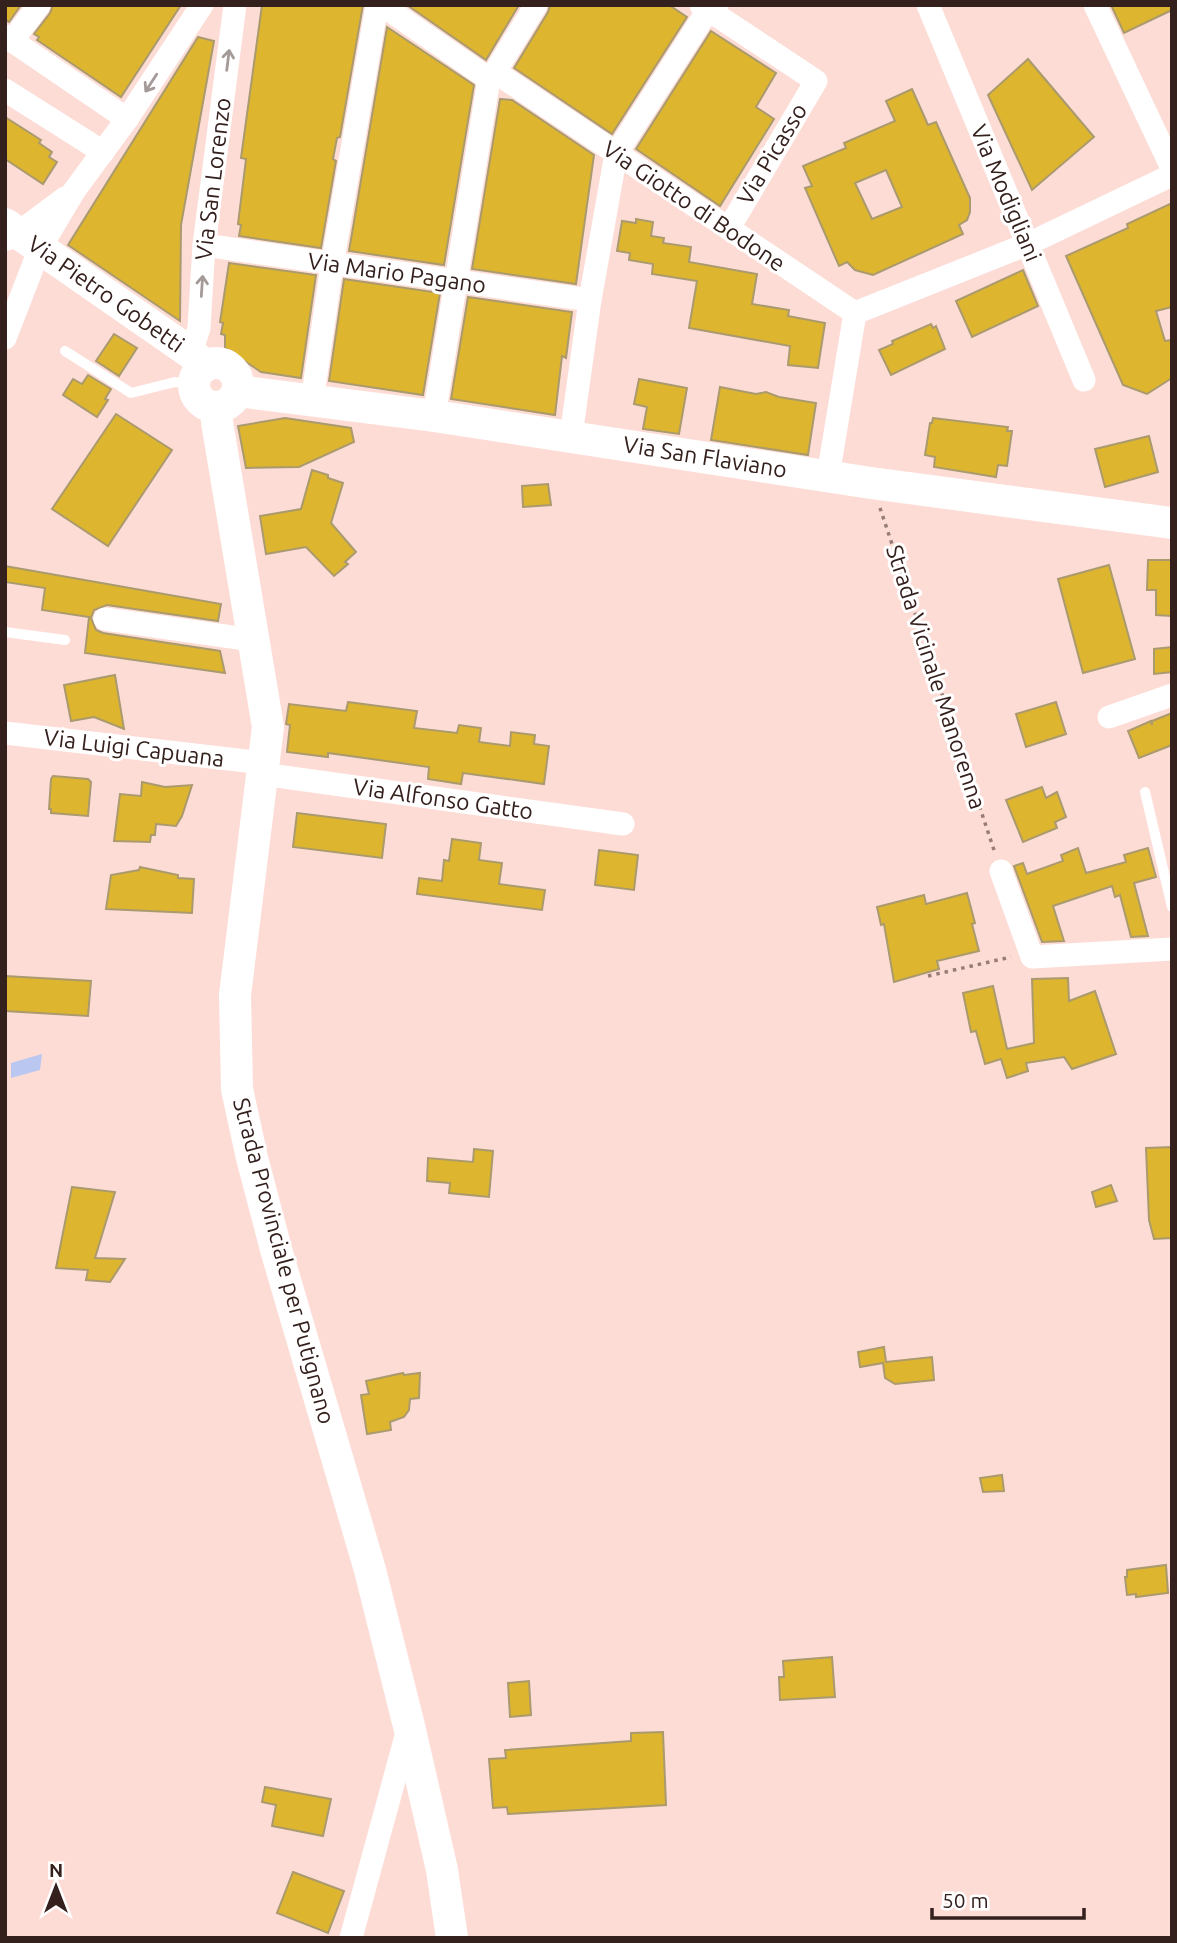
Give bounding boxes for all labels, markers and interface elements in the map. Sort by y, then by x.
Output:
one-way arrow [221,49,234,72]
one-way arrow [144,73,158,92]
street label: Via San Lorenzo [190,96,235,262]
street label: Via Picasso [732,99,811,209]
street label: Via Modigliani [966,121,1046,265]
street label: Via Giotto di Bodone [599,135,790,276]
street label: Via Pietro Gobetti [23,230,189,357]
street label: Via Mario Pagano [306,248,488,297]
one-way arrow [195,274,208,297]
street label: Via San Flaviano [621,431,789,482]
street label: Strada Vicinale Manorenna [882,542,991,812]
street label: Via Luigi Capuana [42,724,226,771]
street label: Via Alfonso Gatto [351,773,535,824]
street label: Strada Provinciale per Putignano [229,1095,340,1427]
north arrow [21,1852,91,1922]
text: N [49,1859,63,1881]
scale bar [932,1876,1084,1920]
text: 50 m [942,1888,989,1912]

